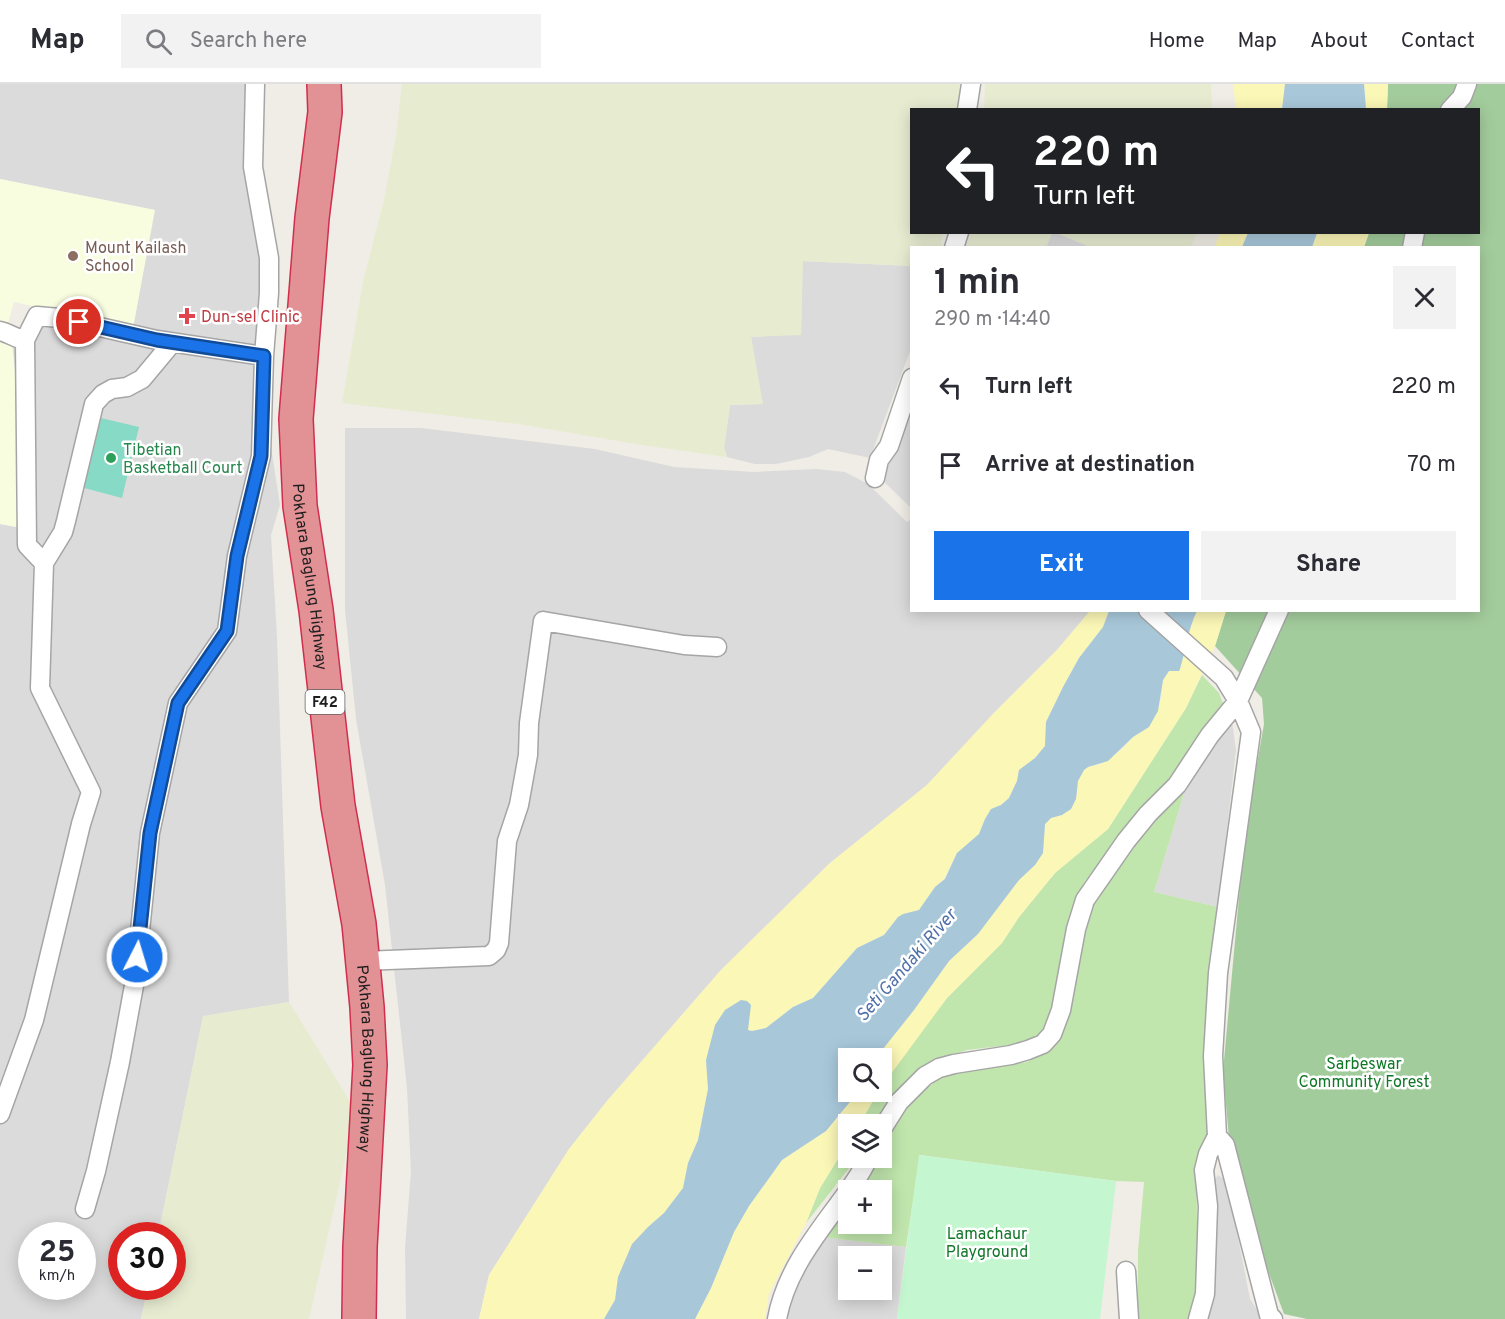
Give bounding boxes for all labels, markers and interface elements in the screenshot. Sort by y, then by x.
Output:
search box [121,14,541,68]
text: Map [30,23,85,59]
icon: search [142,25,175,58]
text: Search here [190,28,307,55]
text: Home [1149,28,1205,55]
text: Map [1238,28,1277,55]
text: About [1310,28,1368,55]
text: Contact [1401,28,1475,55]
text: 220 m [1033,128,1159,181]
icon: left [934,132,1012,210]
text: Turn left [1033,180,1135,214]
place label: Mount Kailash School [85,239,186,277]
marker: Mount Kailash School [66,249,80,263]
text: 1 min [934,261,1020,307]
button: close [1393,266,1456,329]
pin [53,296,104,347]
icon: arrive [62,305,95,338]
marker: Dun-sel Clinic [178,307,196,325]
text: 290 m · 14:40 [934,307,1051,333]
place label: Dun-sel Clinic [201,308,300,328]
icon: left [934,371,967,404]
text: Turn left [985,374,1073,401]
text: 220 m [1391,374,1456,401]
place label: Tibetian Basketball Court [123,441,243,479]
icon: arrive [934,449,967,482]
marker: Tibetian Basketball Court [104,451,118,465]
text: Arrive at destination [985,452,1195,479]
text: 70 m [1407,452,1456,479]
street label: Pokhara Baglung Highway [287,483,331,671]
button: Exit [934,531,1189,600]
button: Share [1201,531,1456,600]
road number: F42 [306,690,344,714]
water label: Seti Gandaki River [852,903,964,1027]
position arrow [105,925,169,989]
street label: Pokhara Baglung Highway [351,964,378,1153]
map controls [838,1048,892,1300]
button: search [838,1048,892,1102]
park label: Sarbeswar Community Forest [1299,1055,1430,1093]
button: layers [838,1114,892,1168]
button: + [838,1180,892,1234]
speed limit sign: 30 [108,1222,186,1300]
park label: Lamachaur Playground [946,1225,1028,1263]
text: 25 [39,1235,75,1272]
button: − [838,1246,892,1300]
text: km/h [39,1267,75,1286]

